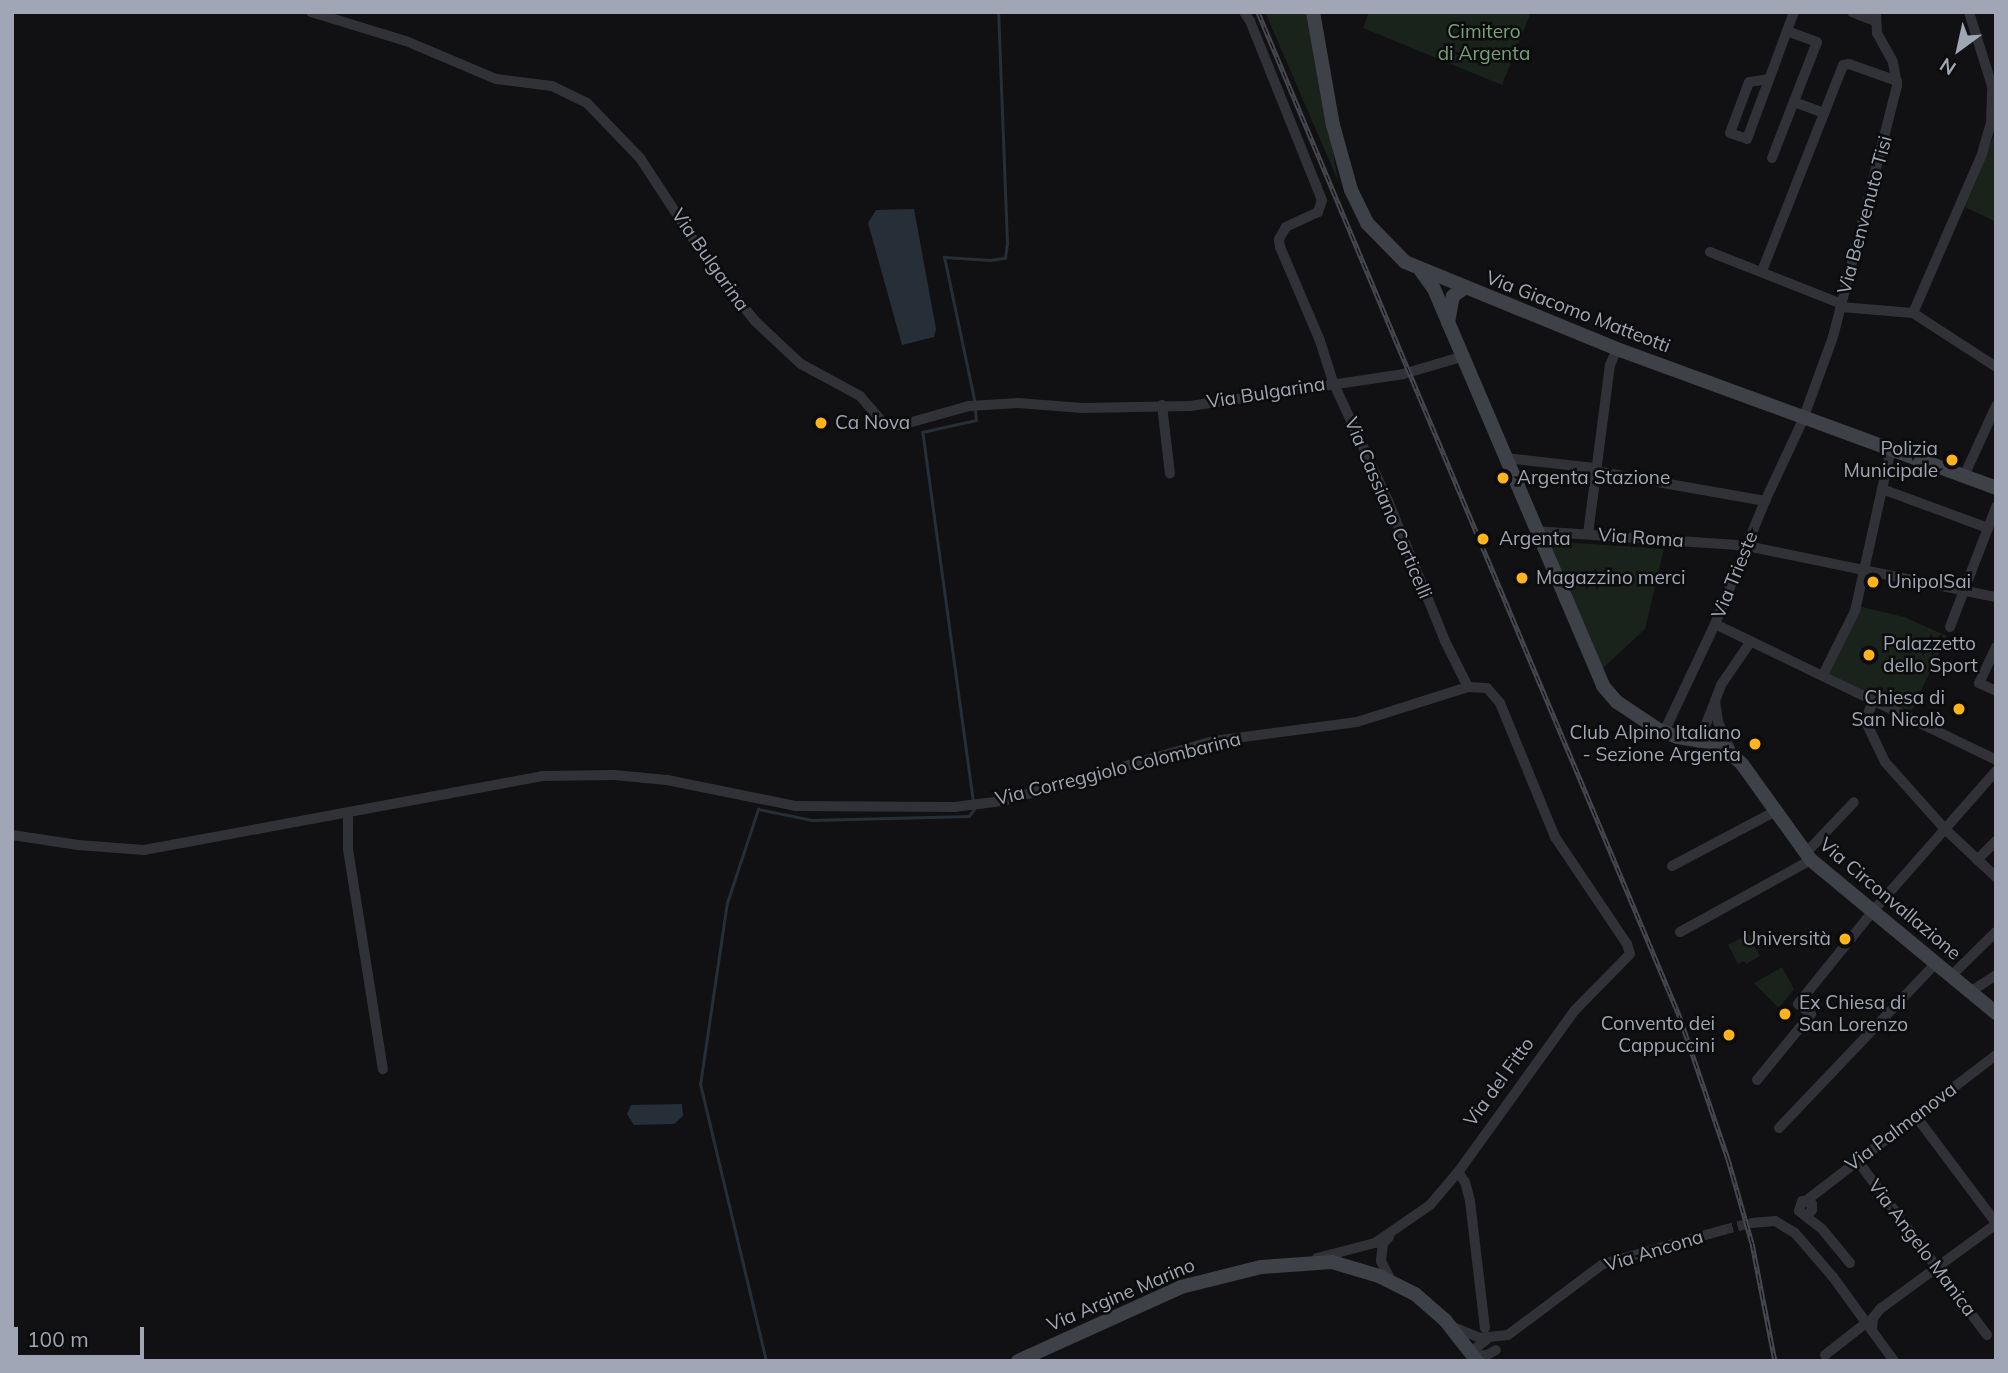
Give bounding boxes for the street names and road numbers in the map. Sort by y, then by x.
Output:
street label: Via Benvenuto Tisi [1833,133,1897,297]
street label: Via Bulgarina [666,205,754,315]
street label: Via Giacomo Matteotti [1483,266,1673,358]
street label: Via Bulgarina [1205,372,1327,414]
street label: Via Cassiano Corticelli [1339,414,1437,602]
street label: Via Roma [1597,524,1685,552]
street label: Via Trieste [1707,528,1763,622]
street label: Via Correggiolo Colombarina [993,727,1243,811]
street label: Via Circonvallazione [1815,833,1965,965]
street label: Via del Fitto [1459,1033,1539,1131]
street label: Via Palmanova [1841,1078,1961,1176]
street label: Via Angelo Manica [1863,1175,1981,1321]
street label: Via Ancona [1602,1225,1706,1277]
street label: Via Argine Marino [1044,1254,1198,1336]

